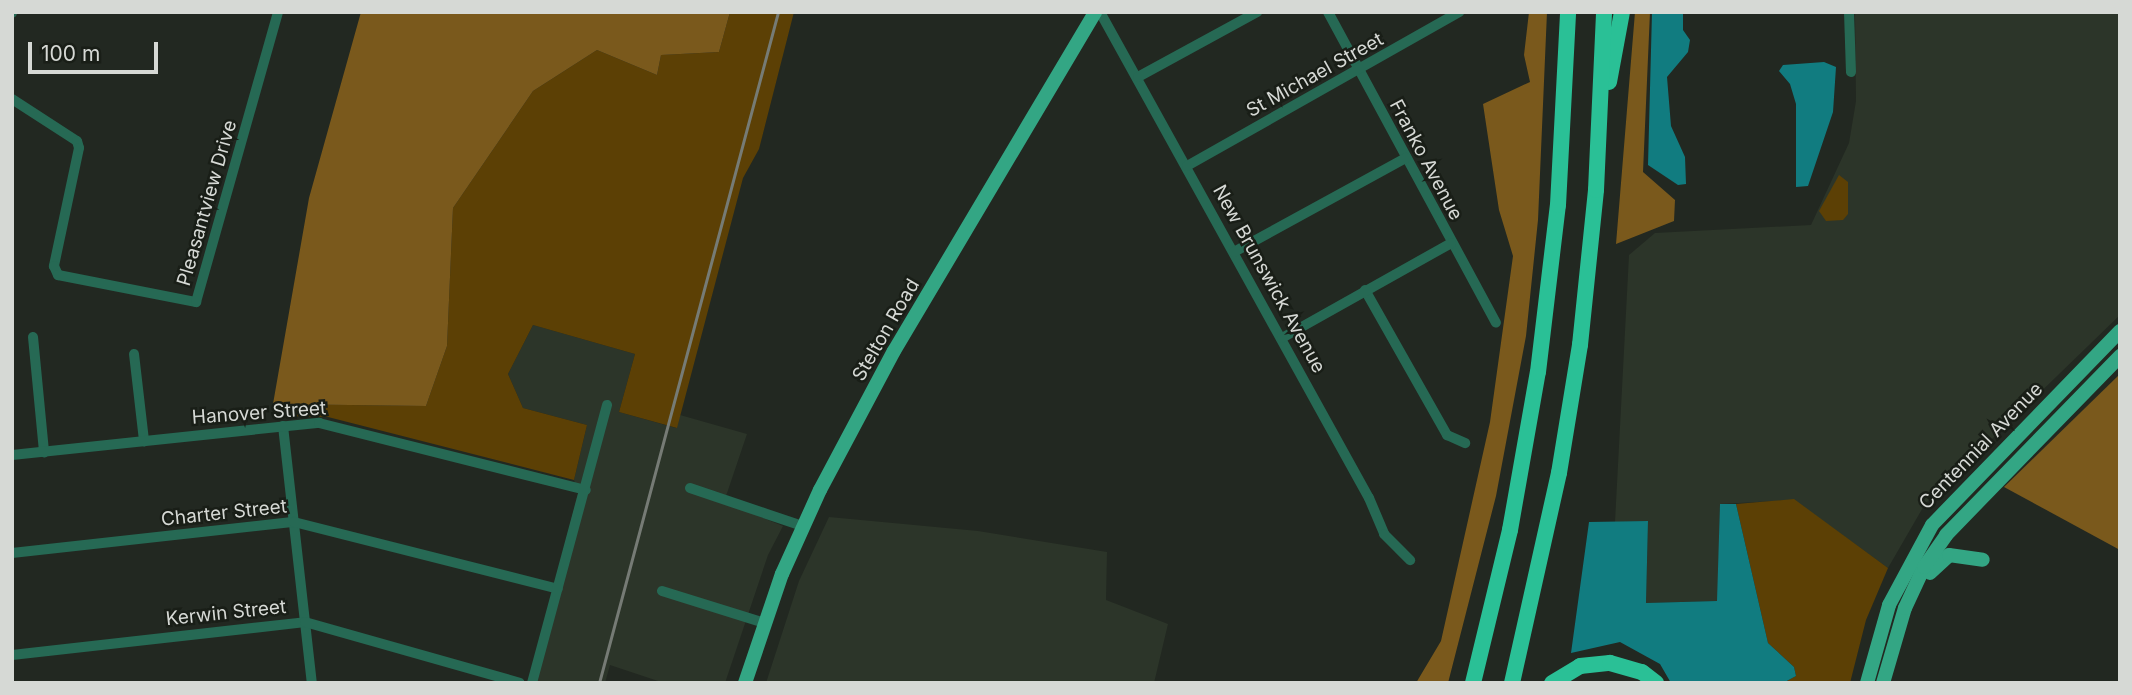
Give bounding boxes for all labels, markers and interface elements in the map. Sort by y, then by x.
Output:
scale bar [32,28,161,72]
street label: St Michael Street [1243,28,1387,122]
text: 100 m [41,41,100,66]
street label: Franko Avenue [1385,96,1467,224]
street label: Pleasantview Drive [172,118,242,288]
street label: New Brunswick Avenue [1208,181,1330,377]
street label: Stelton Road [848,275,924,385]
street label: Centennial Avenue [1915,378,2047,514]
street label: Hanover Street [191,397,327,429]
street label: Charter Street [160,495,288,531]
street label: Kerwin Street [165,595,287,631]

